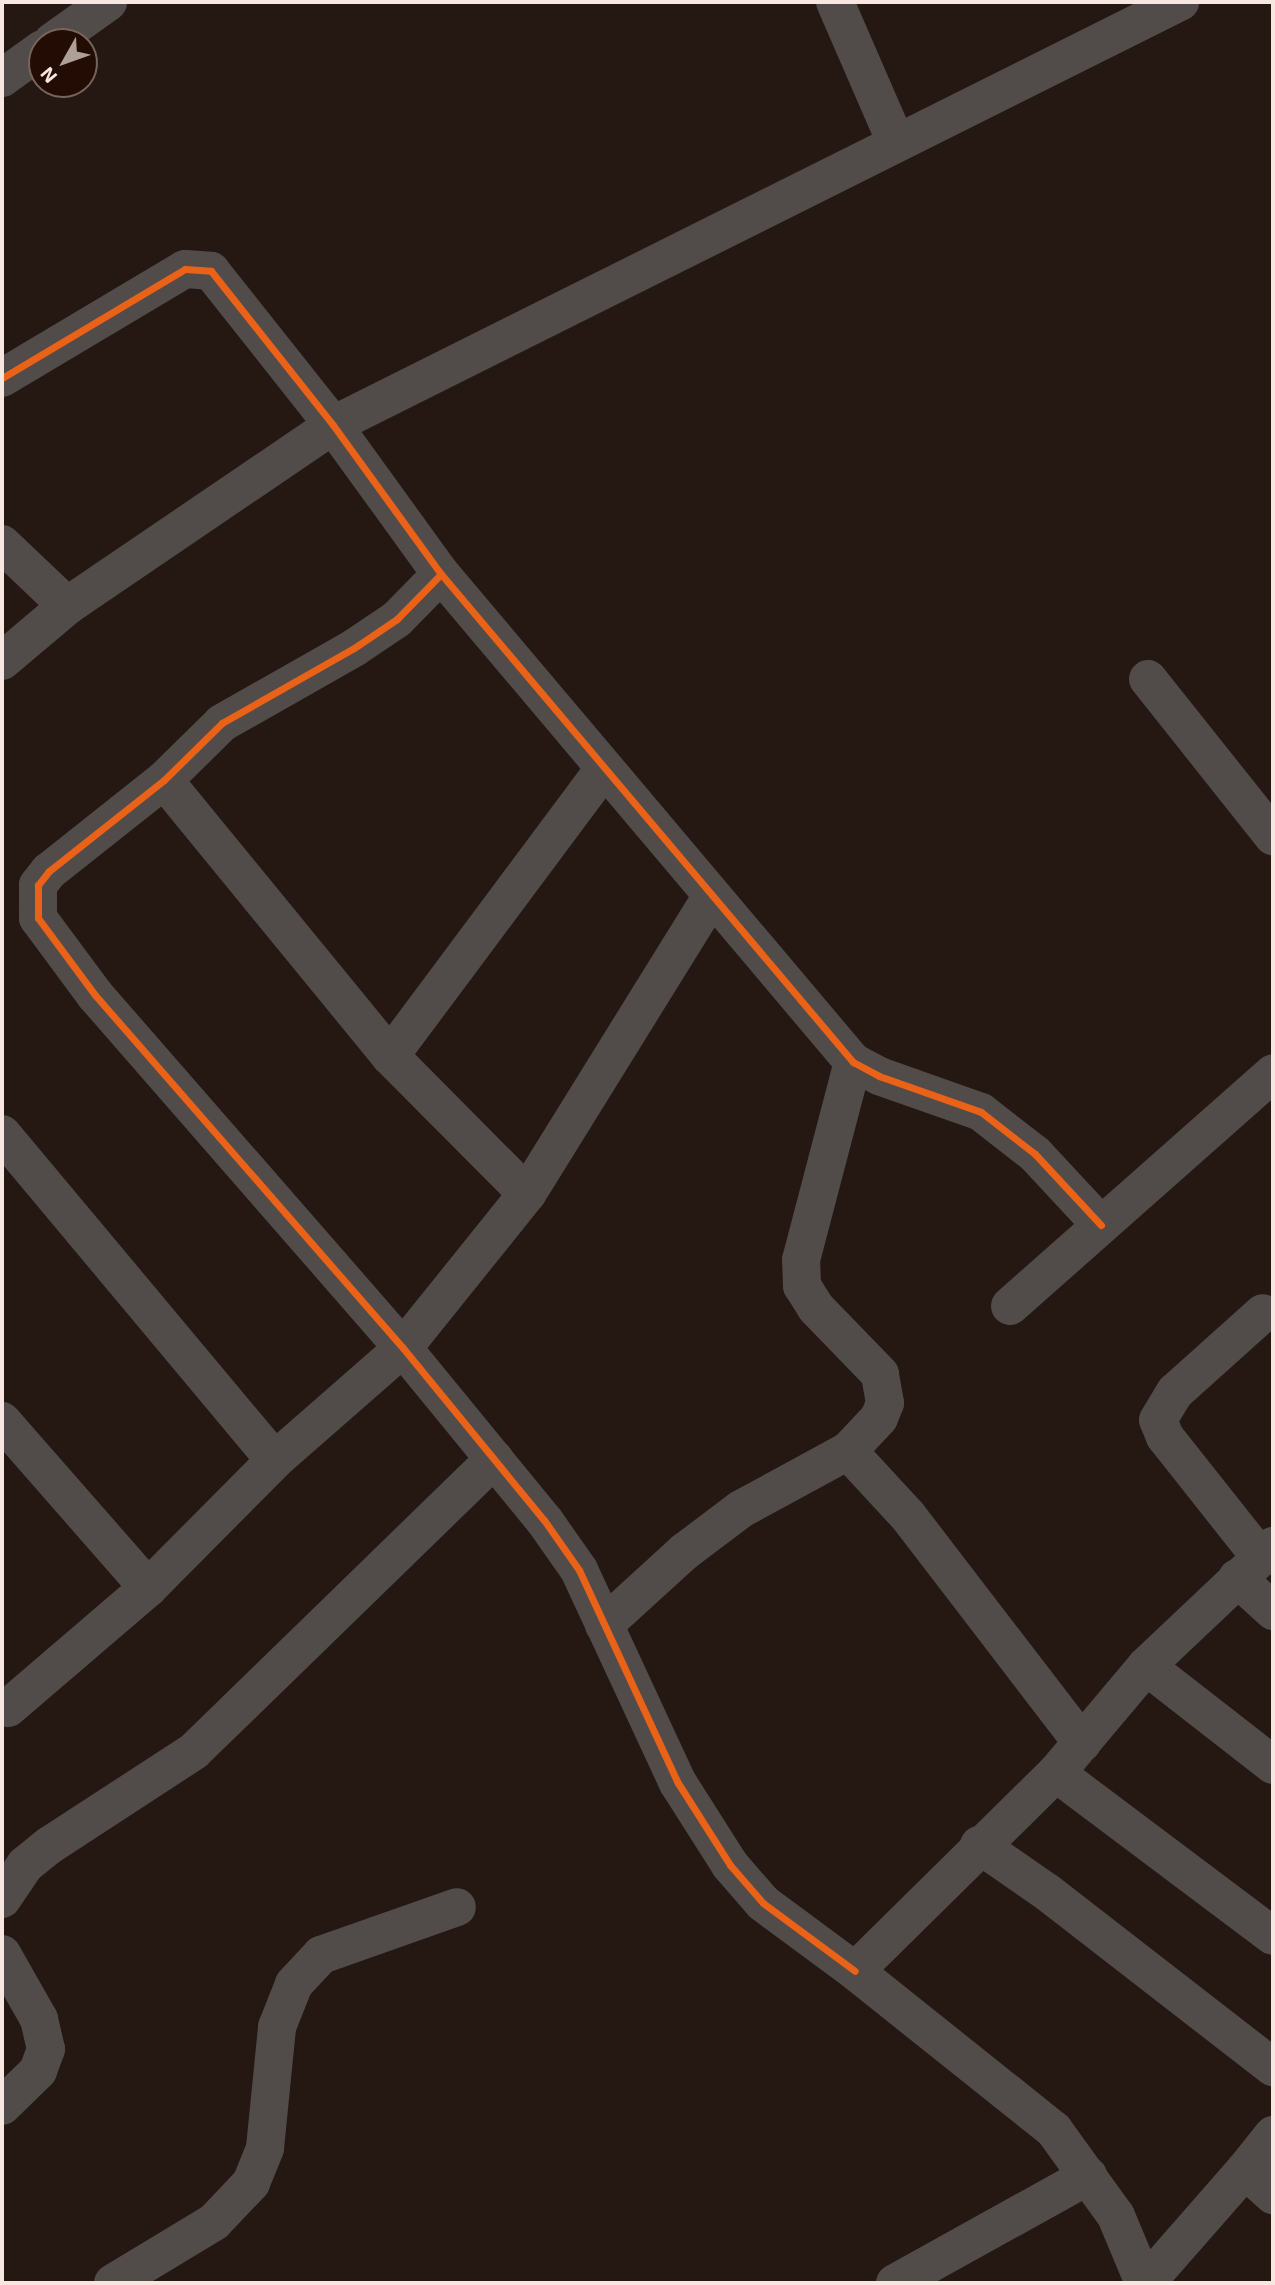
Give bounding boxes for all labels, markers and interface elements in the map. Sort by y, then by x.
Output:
north arrow [28,28,98,98]
text: N [35,63,61,88]

